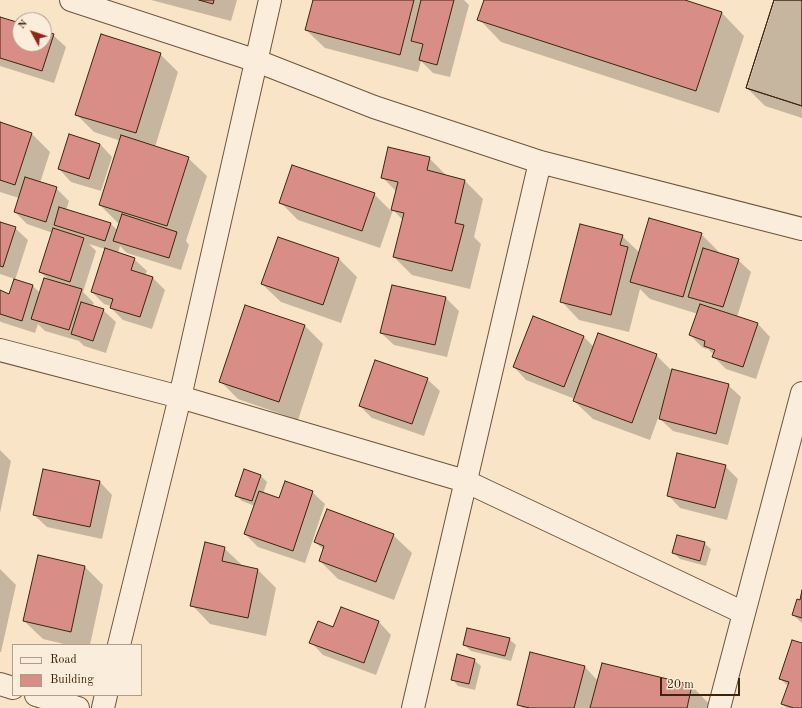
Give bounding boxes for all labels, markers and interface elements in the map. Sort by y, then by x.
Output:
north arrow [12,12,52,52]
text: N [16,18,30,31]
legend [12,644,142,696]
text: Road [50,654,77,666]
scale bar [662,670,742,696]
text: Building [50,674,94,686]
text: 20 m [667,679,694,691]

